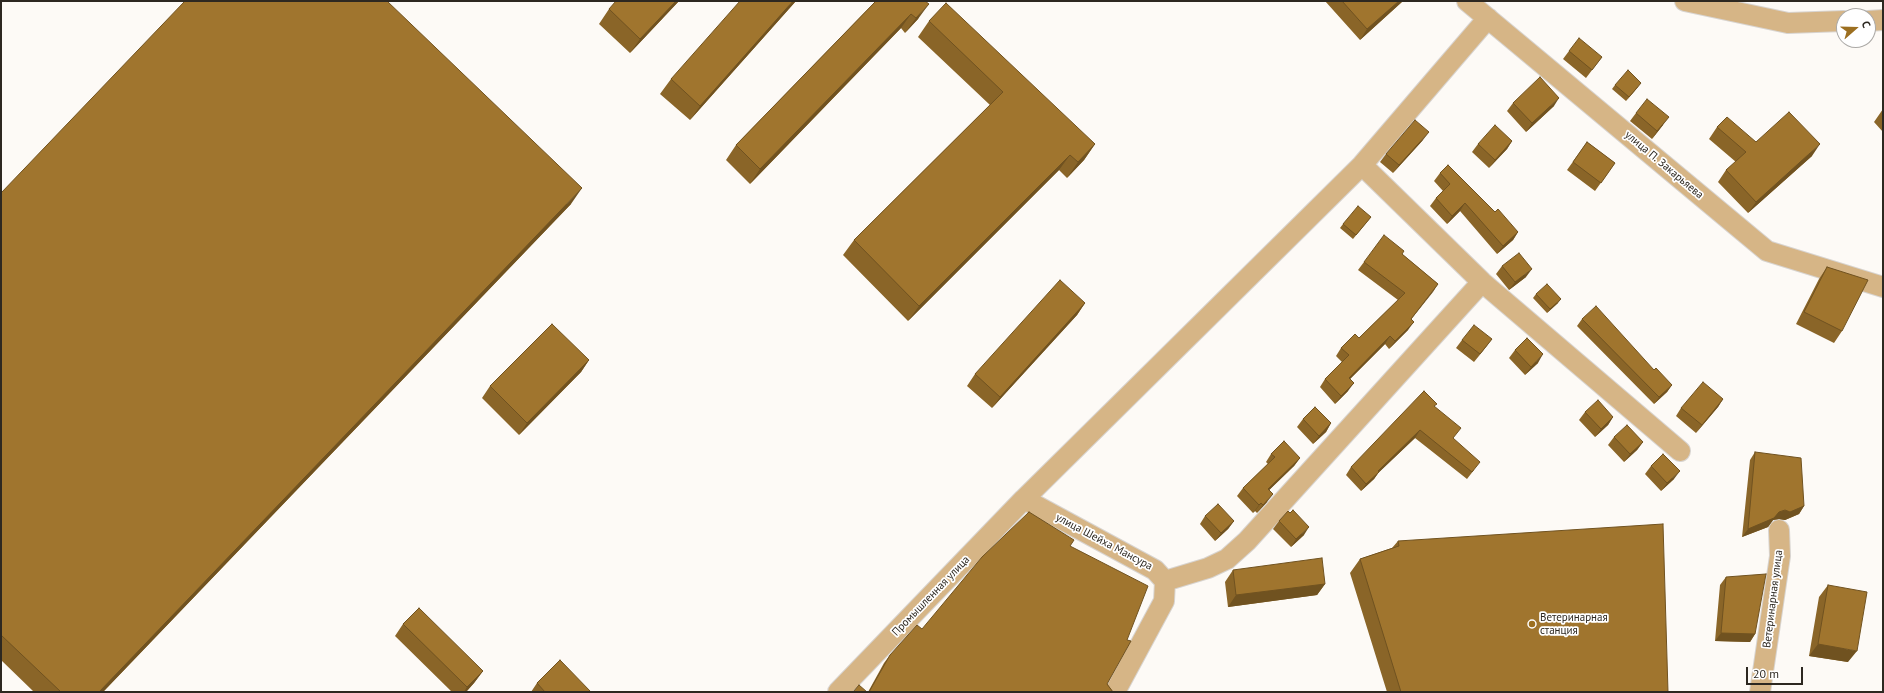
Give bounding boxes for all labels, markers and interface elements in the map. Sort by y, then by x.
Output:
north arrow [1836,8,1876,48]
text: С [1859,19,1874,30]
street label: улица П. Закарьяева [1622,128,1706,202]
street label: улица Шейха Мансура [1053,511,1155,573]
street label: Ветеринарная улица [1760,549,1786,649]
street label: Промышленная улица [889,553,973,639]
place label: Ветеринарная станция [1540,611,1608,637]
marker: Ветеринарная станция [1527,619,1537,629]
scale bar [1748,659,1805,685]
text: 20 m [1753,666,1779,681]

